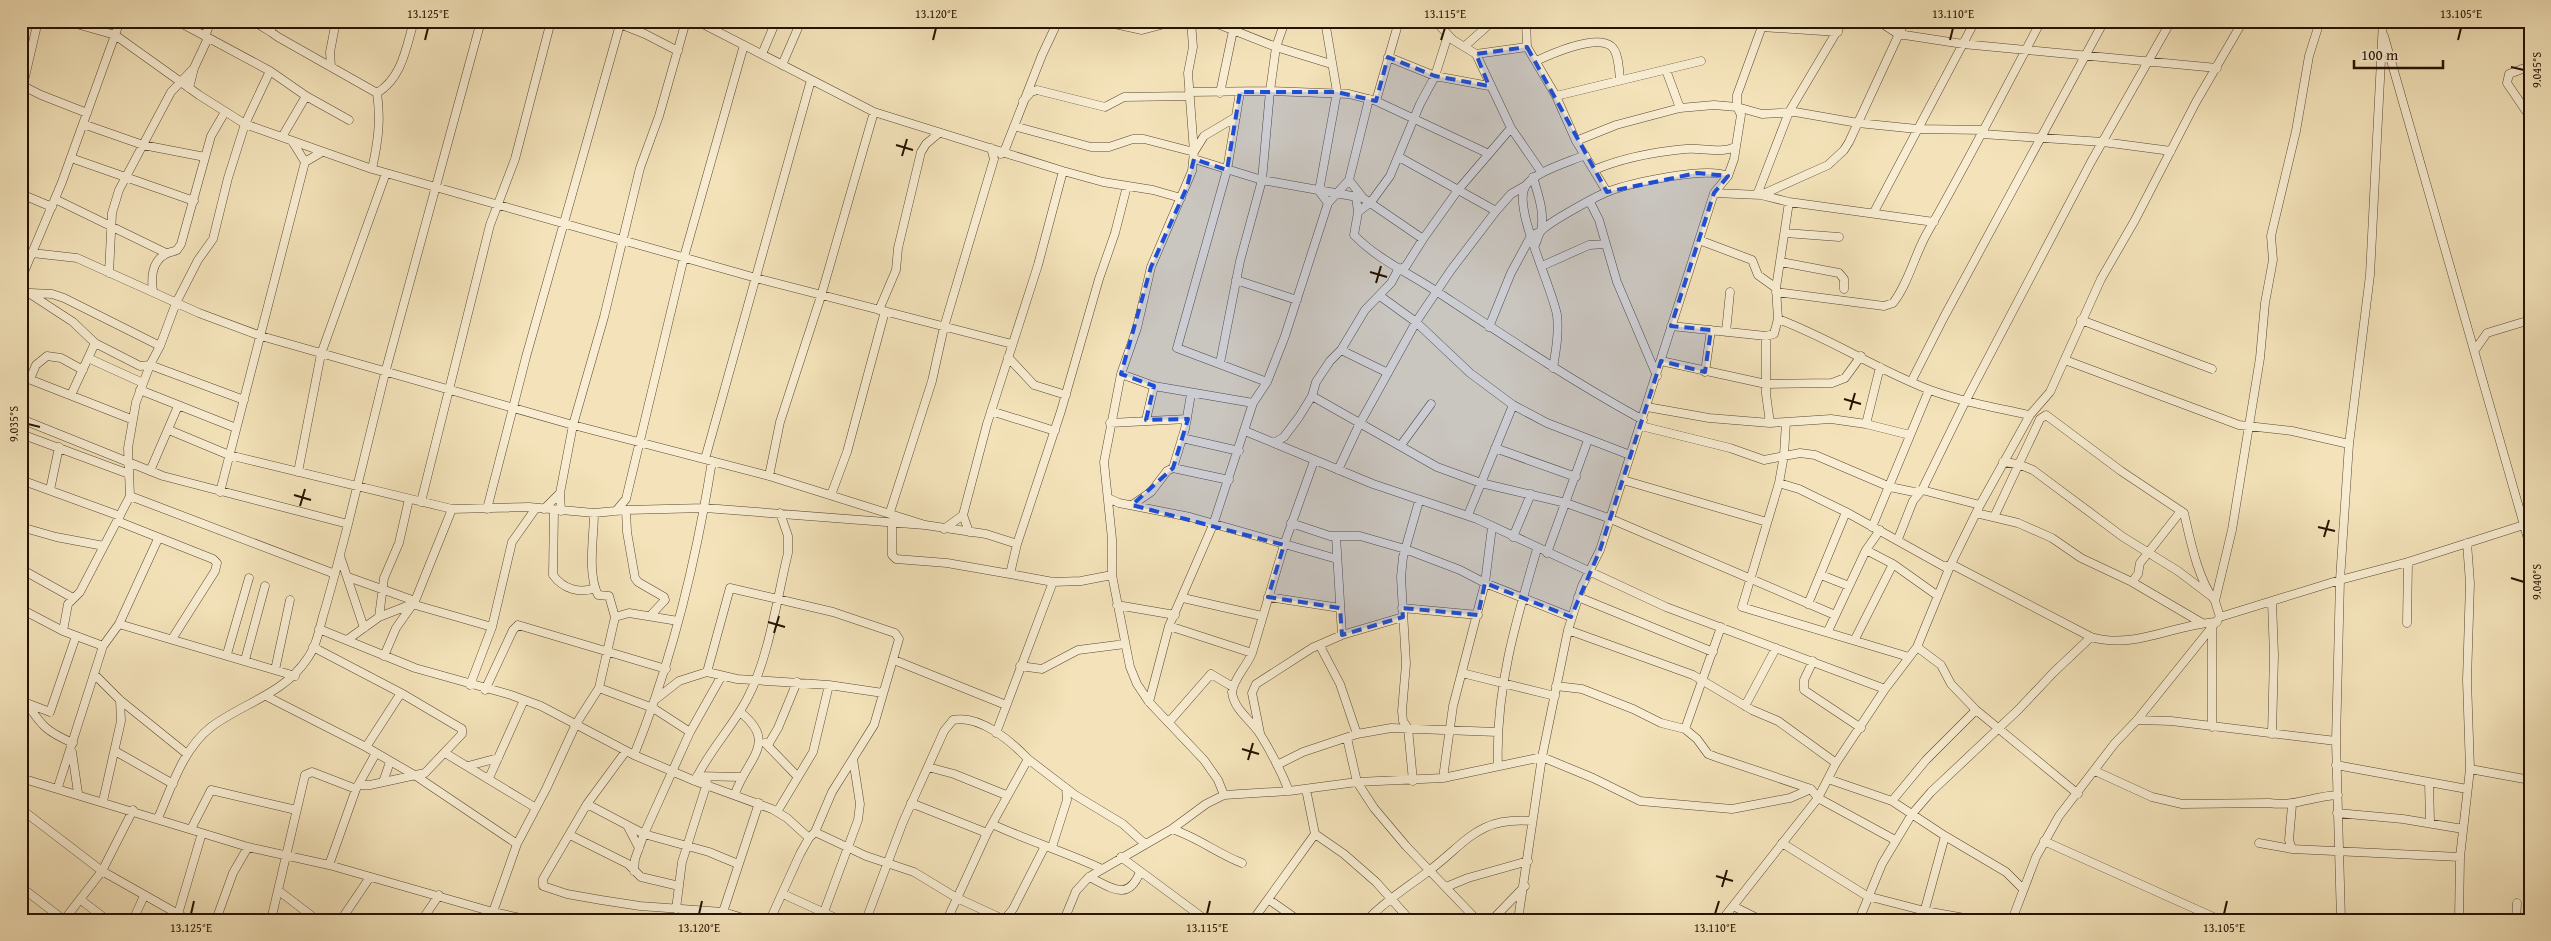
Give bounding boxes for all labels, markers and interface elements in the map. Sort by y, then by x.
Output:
text: 13.125°E [407,5,449,22]
text: 13.120°E [915,5,957,22]
text: 13.115°E [1424,5,1466,22]
text: 13.110°E [1932,5,1974,22]
text: 13.105°E [2440,5,2482,22]
scale bar [2354,38,2442,70]
text: 100 m [2361,44,2399,65]
text: 9.045°S [2528,52,2545,88]
text: 9.035°S [5,406,22,442]
text: 9.040°S [2528,564,2545,600]
text: 13.125°E [170,919,212,936]
text: 13.120°E [678,919,720,936]
text: 13.115°E [1186,919,1228,936]
text: 13.110°E [1694,919,1736,936]
text: 13.105°E [2203,919,2245,936]

